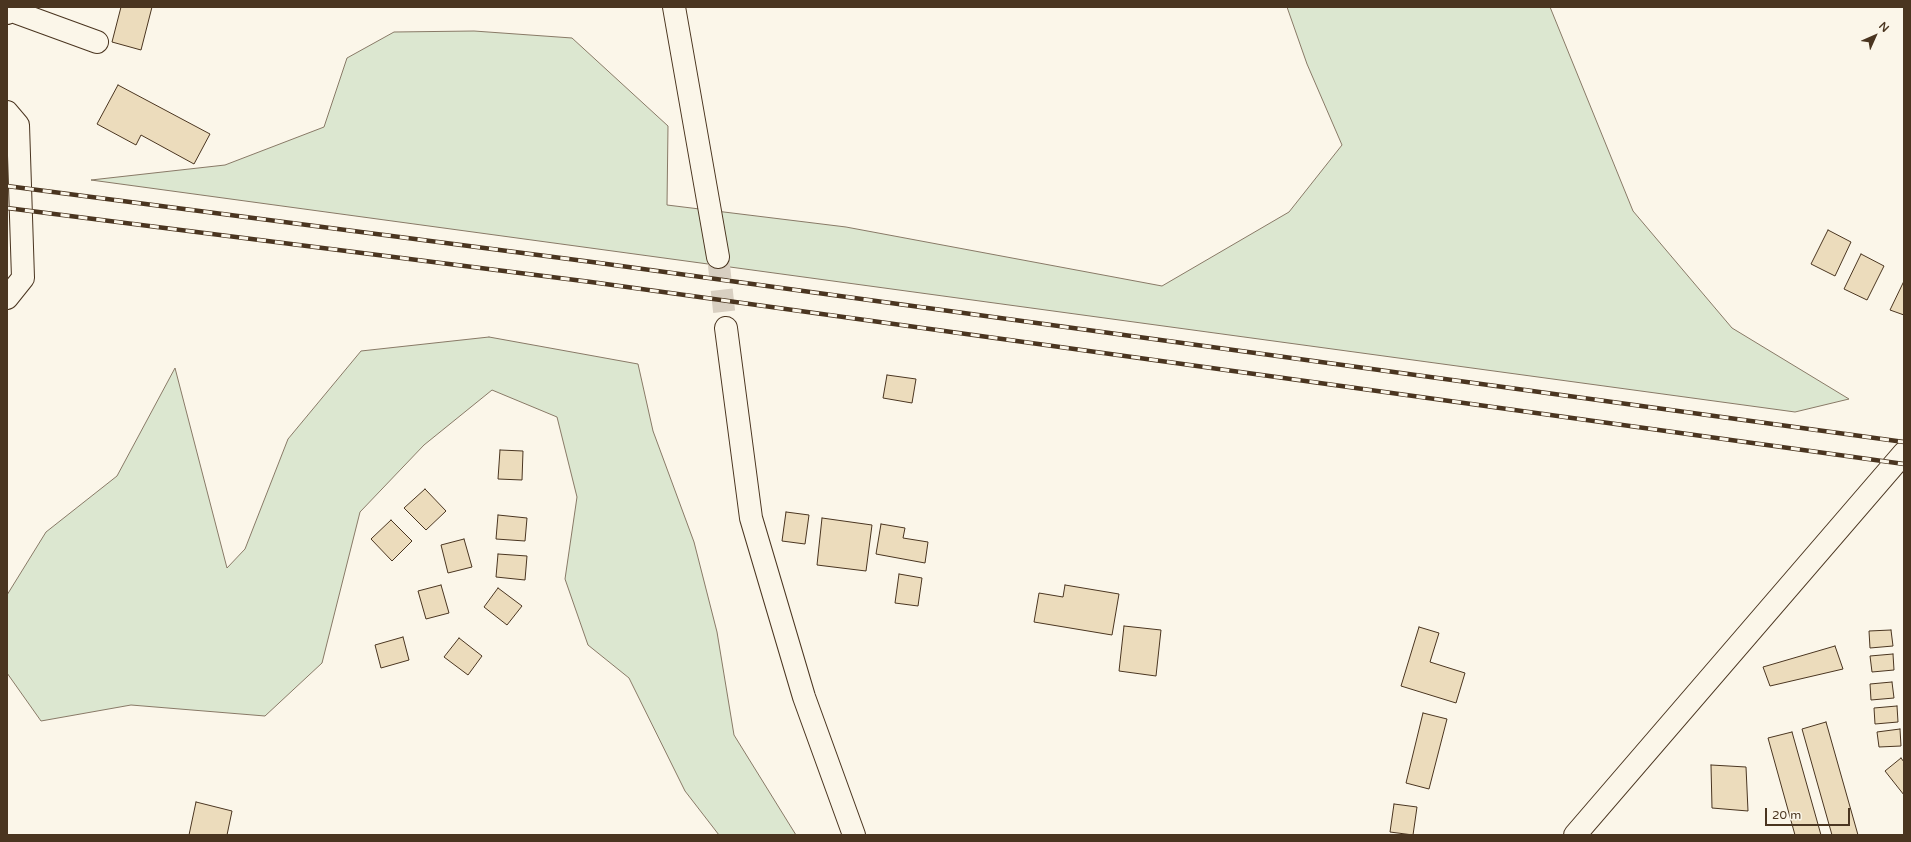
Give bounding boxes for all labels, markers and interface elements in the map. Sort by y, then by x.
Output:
north arrow [1855,16,1895,56]
text: N [1876,19,1892,35]
scale bar [1767,800,1852,826]
text: 20 m [1772,808,1801,822]

